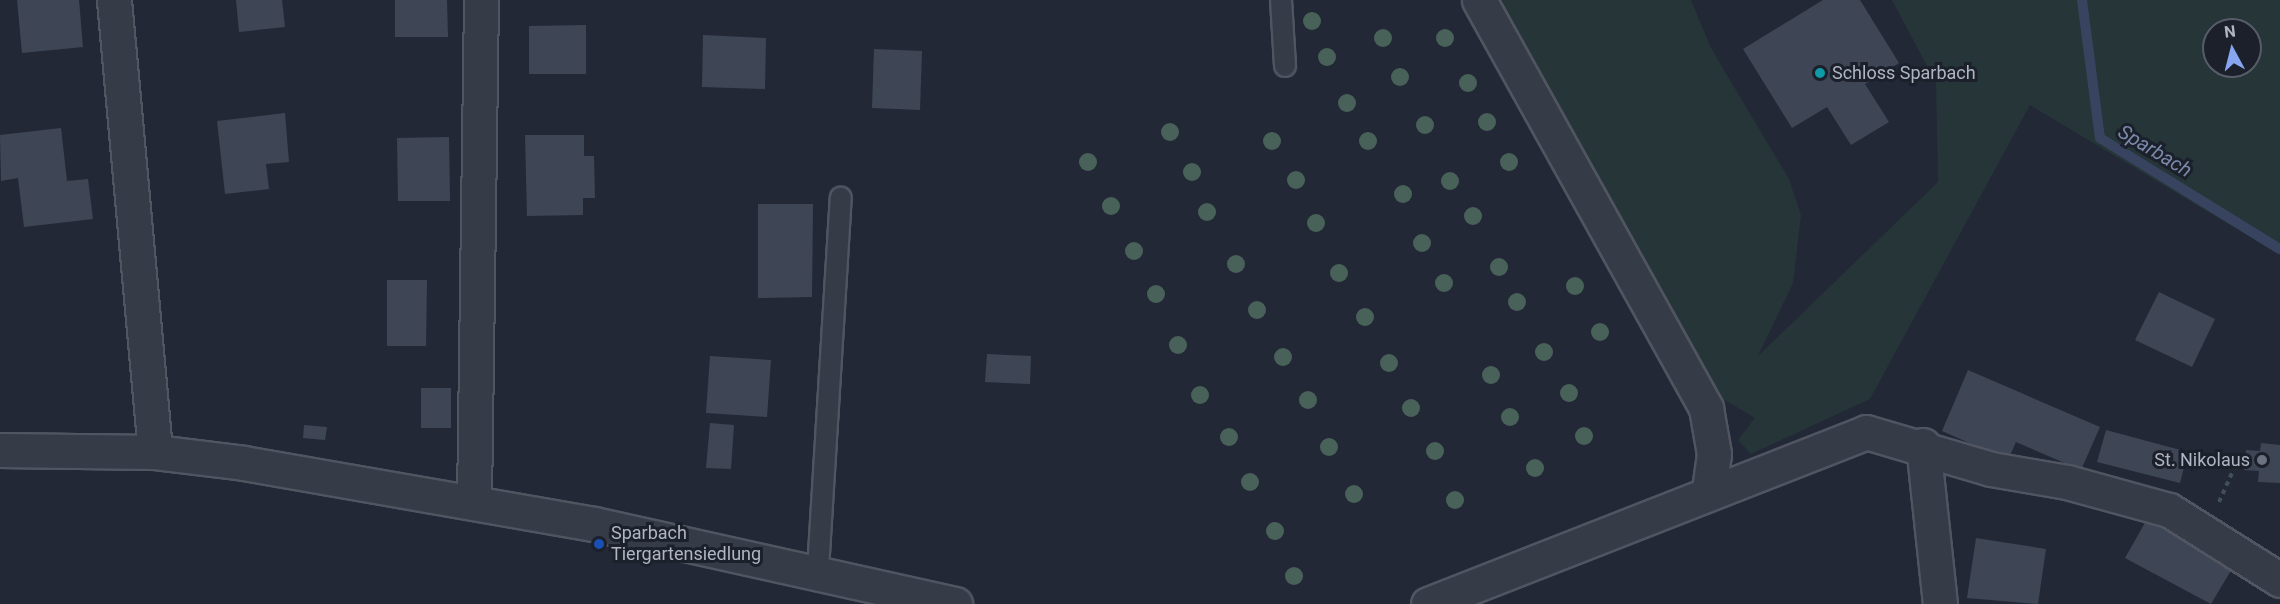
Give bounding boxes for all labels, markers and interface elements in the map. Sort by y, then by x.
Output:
north arrow [2202,18,2262,78]
text: N [2223,22,2237,42]
place label: Schloss Sparbach [1832,62,1976,84]
marker: Schloss Sparbach [1813,66,1827,80]
water label: Sparbach [2114,120,2196,182]
place label: St. Nikolaus [2154,449,2250,471]
marker: St. Nikolaus [2255,453,2269,467]
place label: Sparbach Tiergartensiedlung [611,523,761,566]
marker: Sparbach Tiergartensiedlung [592,537,606,551]

